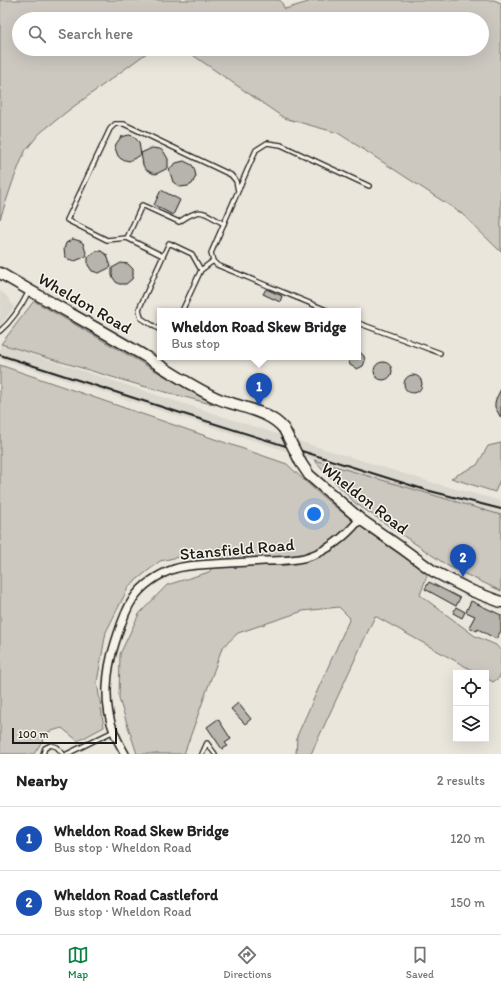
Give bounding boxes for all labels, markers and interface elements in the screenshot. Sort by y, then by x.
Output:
search box [12,12,489,56]
icon: search [26,23,48,45]
text: Search here [58,25,133,43]
street label: Wheldon Road [35,268,135,338]
popup [157,308,361,360]
text: Wheldon Road Skew Bridge [171,318,347,336]
text: Bus stop [171,336,220,351]
pin: 1 [246,373,272,406]
street label: Wheldon Road [318,458,412,538]
your location [304,504,324,524]
street label: Stansfield Road [179,534,296,564]
pin: 2 [450,544,476,577]
map controls [453,670,489,742]
button: locate [453,670,489,706]
button: layers [453,706,489,742]
scale bar [12,726,117,745]
text: 100 m [18,728,48,741]
text: Nearby [16,770,68,790]
text: 2 results [437,773,485,788]
text: Wheldon Road Skew Bridge [54,822,229,840]
text: 1 [26,831,32,846]
text: 120 m [450,831,485,846]
text: Bus stop · Wheldon Road [54,840,192,855]
text: Wheldon Road Castleford [54,886,218,904]
text: 2 [26,895,32,910]
text: 150 m [450,895,485,910]
text: Bus stop · Wheldon Road [54,904,192,919]
tab: Map [67,944,89,981]
tab: Directions [223,944,272,981]
tab: Saved [406,944,434,981]

